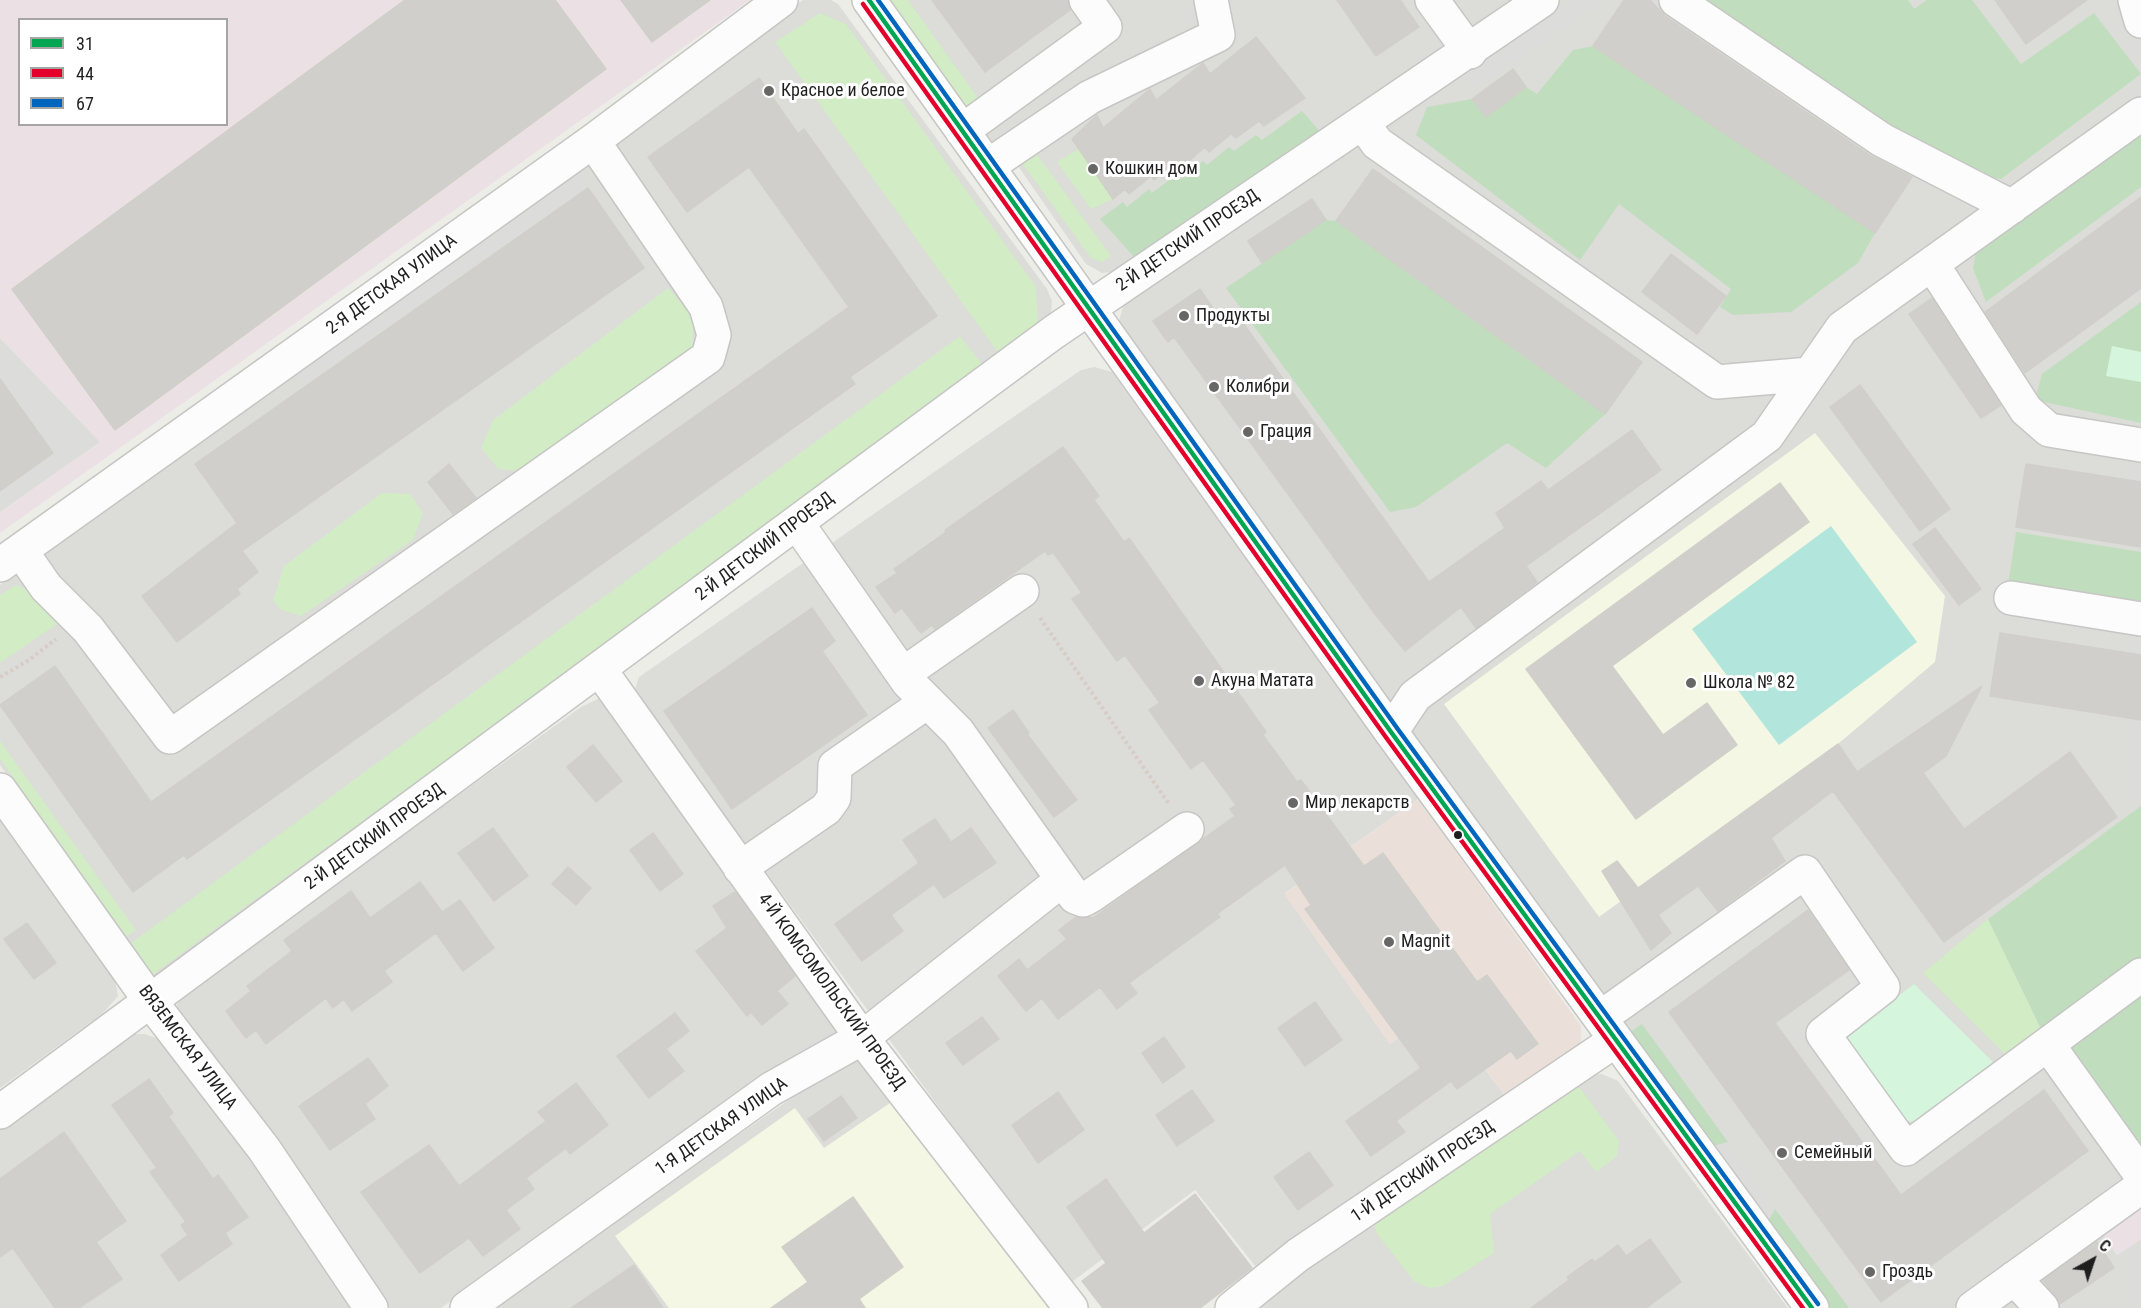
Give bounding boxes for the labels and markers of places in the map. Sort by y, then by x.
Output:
place label: Красное и белое [781,80,905,102]
marker: Красное и белое [762,84,776,98]
place label: Кошкин дом [1105,158,1198,180]
marker: Кошкин дом [1086,162,1100,176]
place label: Продукты [1196,305,1270,327]
marker: Продукты [1177,309,1191,323]
place label: Колибри [1226,376,1290,398]
marker: Колибри [1207,380,1221,394]
place label: Грация [1260,421,1312,443]
marker: Грация [1241,425,1255,439]
place label: Акуна Матата [1211,670,1314,692]
place label: Школа № 82 [1703,672,1795,694]
marker: Акуна Матата [1192,674,1206,688]
marker: Школа № 82 [1684,676,1698,690]
place label: Мир лекарств [1305,792,1410,814]
marker: Мир лекарств [1286,796,1300,810]
unlabelled marker [1452,829,1464,841]
place label: Magnit [1401,931,1450,953]
marker: Magnit [1382,935,1396,949]
place label: Семейный [1794,1142,1872,1164]
marker: Семейный [1775,1146,1789,1160]
place label: Гроздь [1882,1261,1933,1283]
marker: Гроздь [1863,1265,1877,1279]

